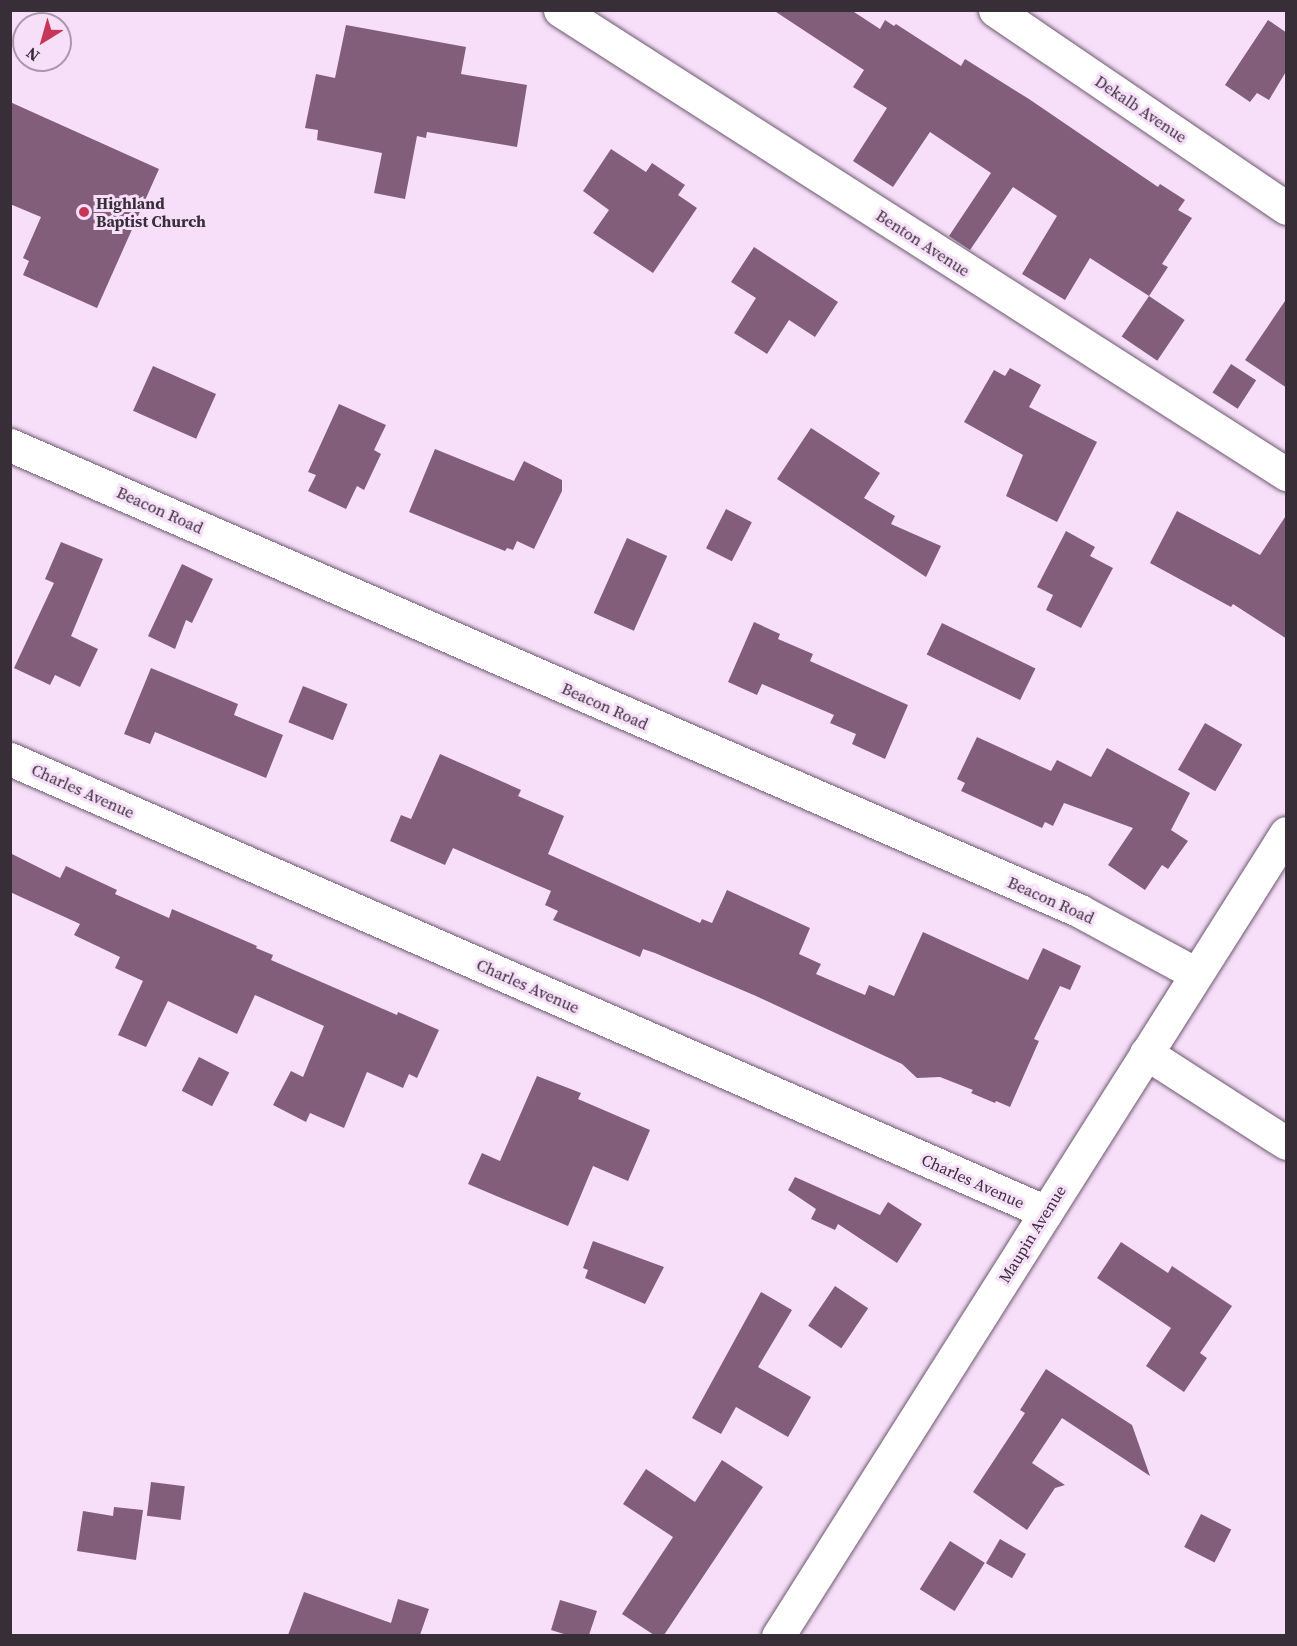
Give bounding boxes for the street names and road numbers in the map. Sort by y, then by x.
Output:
street label: Dekalb Avenue [1091,71,1191,147]
street label: Benton Avenue [873,206,973,280]
street label: Beacon Road [114,482,206,538]
street label: Beacon Road [559,678,651,734]
street label: Charles Avenue [29,760,137,822]
street label: Beacon Road [1005,872,1097,928]
street label: Charles Avenue [474,955,582,1017]
street label: Charles Avenue [919,1150,1027,1212]
street label: Maupin Avenue [994,1182,1070,1286]

